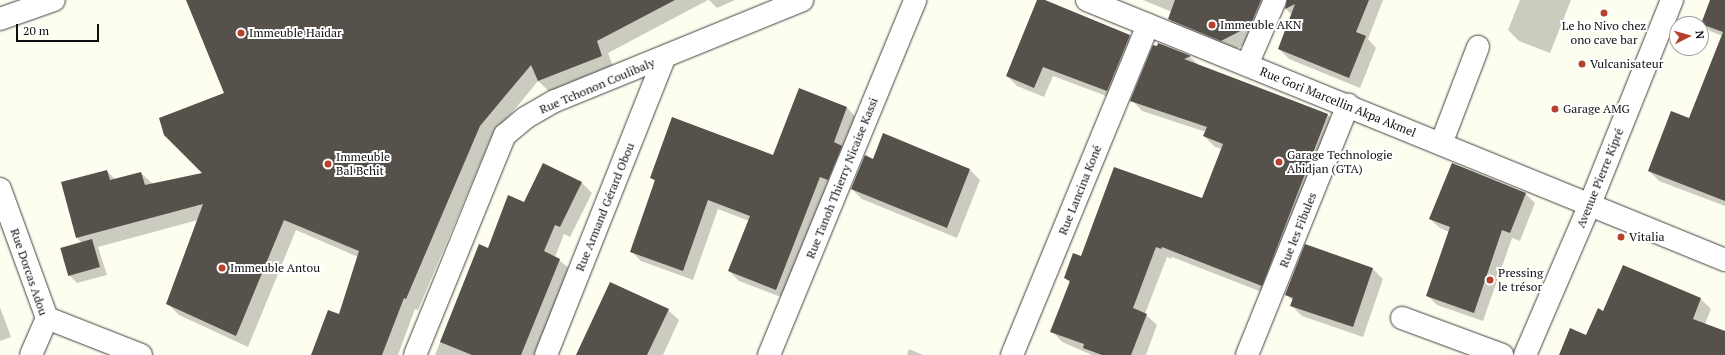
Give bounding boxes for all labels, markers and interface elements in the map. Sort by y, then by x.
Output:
marker: Le ho Nivo chez ono cave bar [1599,8,1609,18]
scale bar [18,16,101,42]
north arrow [1669,16,1709,56]
place label: Immeuble AKN [1220,18,1302,32]
place label: Le ho Nivo chez ono cave bar [1562,19,1646,47]
marker: Immeuble AKN [1207,20,1217,30]
text: 20 m [23,23,49,38]
place label: Immeuble Haidar [249,26,342,40]
marker: Immeuble Haidar [236,28,246,38]
text: N [1693,30,1707,40]
street label: Rue Tchonon Coulibaly [537,55,657,117]
place label: Vulcanisateur [1590,57,1663,71]
marker: Vulcanisateur [1577,59,1587,69]
street label: Rue Gori Marcellin Akpa Akmel [1258,64,1418,140]
street label: Rue Tanoh Thierry Nicaise Kassi [803,95,881,261]
place label: Garage AMG [1563,102,1630,116]
marker: Garage AMG [1550,104,1560,114]
street label: Avenue Pierre Kipré [1573,126,1627,230]
street label: Rue Armand Gérard Obou [573,141,637,273]
street label: Rue Lancina Koné [1055,143,1105,237]
place label: Garage Technologie Abidjan (GTA) [1287,148,1393,176]
place label: Immeuble Bal Bchit [336,150,390,178]
marker: Garage Technologie Abidjan (GTA) [1274,157,1284,167]
marker: Immeuble Bal Bchit [323,159,333,169]
street label: Rue les Fibules [1276,190,1320,270]
street label: Rue Dorcas Adou [7,226,51,318]
place label: Vitalia [1629,230,1665,244]
marker: Vitalia [1616,232,1626,242]
place label: Immeuble Antou [230,261,320,275]
marker: Immeuble Antou [217,263,227,273]
place label: Pressing le trésor [1498,266,1543,294]
marker: Pressing le trésor [1485,275,1495,285]

